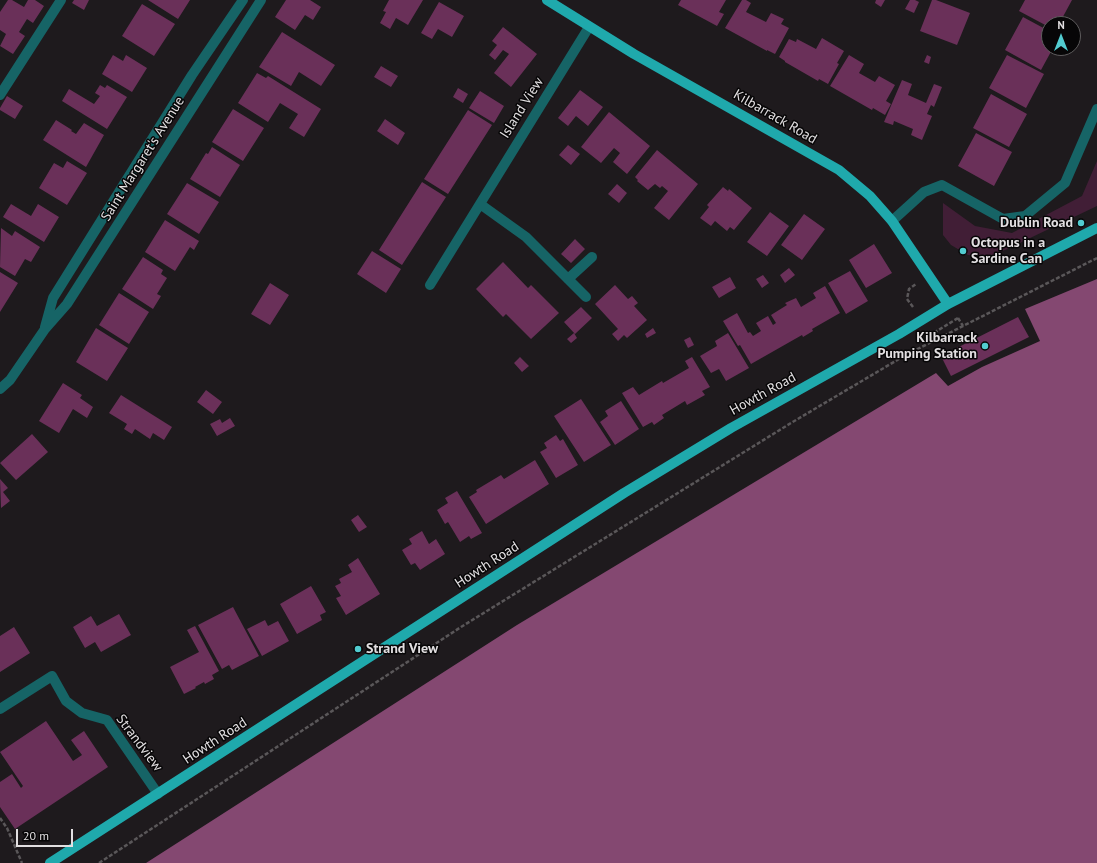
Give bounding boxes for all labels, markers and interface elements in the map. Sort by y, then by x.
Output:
north arrow [1041,16,1081,56]
text: N [1057,18,1065,32]
street label: Island View [497,74,547,142]
street label: Kilbarrack Road [730,86,820,148]
street label: Saint Margaret's Avenue [98,94,188,224]
place label: Dublin Road [1000,215,1073,231]
marker: Dublin Road [1076,218,1086,228]
place label: Octopus in a Sardine Can [971,235,1045,268]
marker: Octopus in a Sardine Can [958,246,968,256]
place label: Kilbarrack Pumping Station [878,330,977,362]
marker: Kilbarrack Pumping Station [980,341,990,351]
street label: Howth Road [727,369,799,419]
street label: Howth Road [452,538,522,592]
place label: Strand View [366,641,438,657]
marker: Strand View [353,644,363,654]
street label: Strandview [112,711,166,775]
street label: Howth Road [180,714,250,768]
scale bar [18,821,75,847]
text: 20 m [23,828,49,843]

